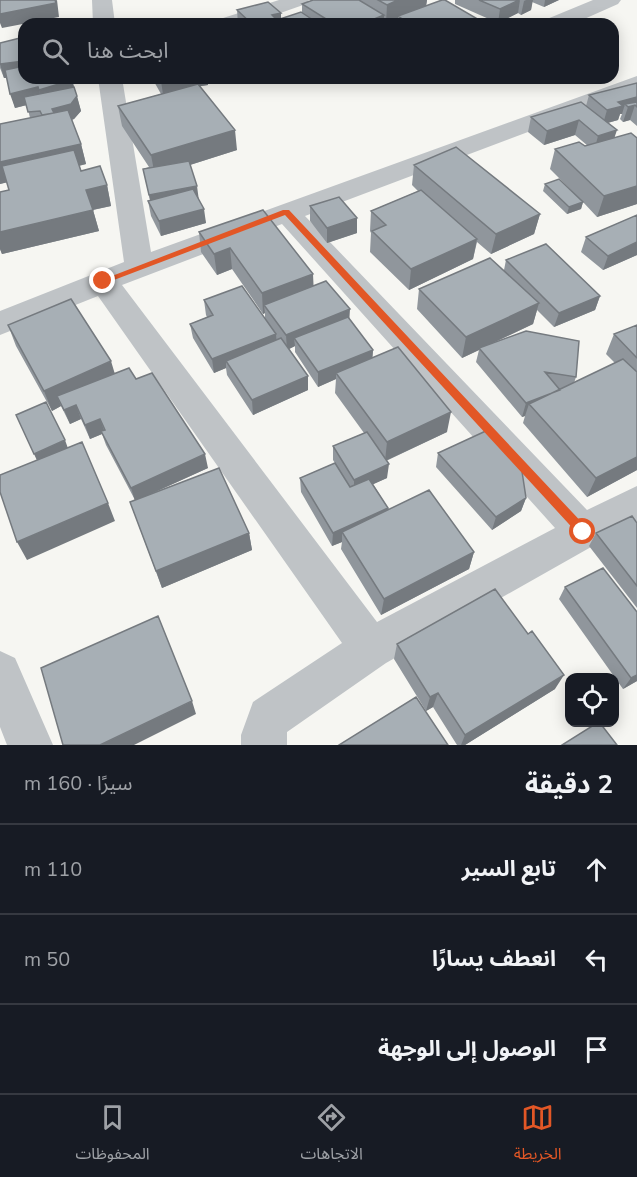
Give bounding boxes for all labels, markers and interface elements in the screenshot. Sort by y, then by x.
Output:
search box [18,18,619,84]
icon: search [39,35,72,68]
text: ابحث هنا [87,36,168,66]
route end [89,267,115,293]
route start [569,518,595,544]
map controls [565,673,619,727]
button: locate [565,673,619,727]
text: 2 دقيقة [525,767,613,802]
text: سيرًا · 160 m [24,770,132,797]
icon: ahead [580,853,613,886]
text: تابع السير [462,854,556,884]
text: 110 m [24,856,82,883]
icon: left [580,943,613,976]
text: انعطف يسارًا [432,944,556,974]
text: 50 m [24,946,70,973]
icon: arrive [580,1033,613,1066]
text: الوصول إلى الوجهة [378,1034,556,1064]
tab: المحفوظات [75,1101,150,1171]
tab: الاتجاهات [300,1101,363,1171]
tab: الخريطة [514,1101,562,1171]

